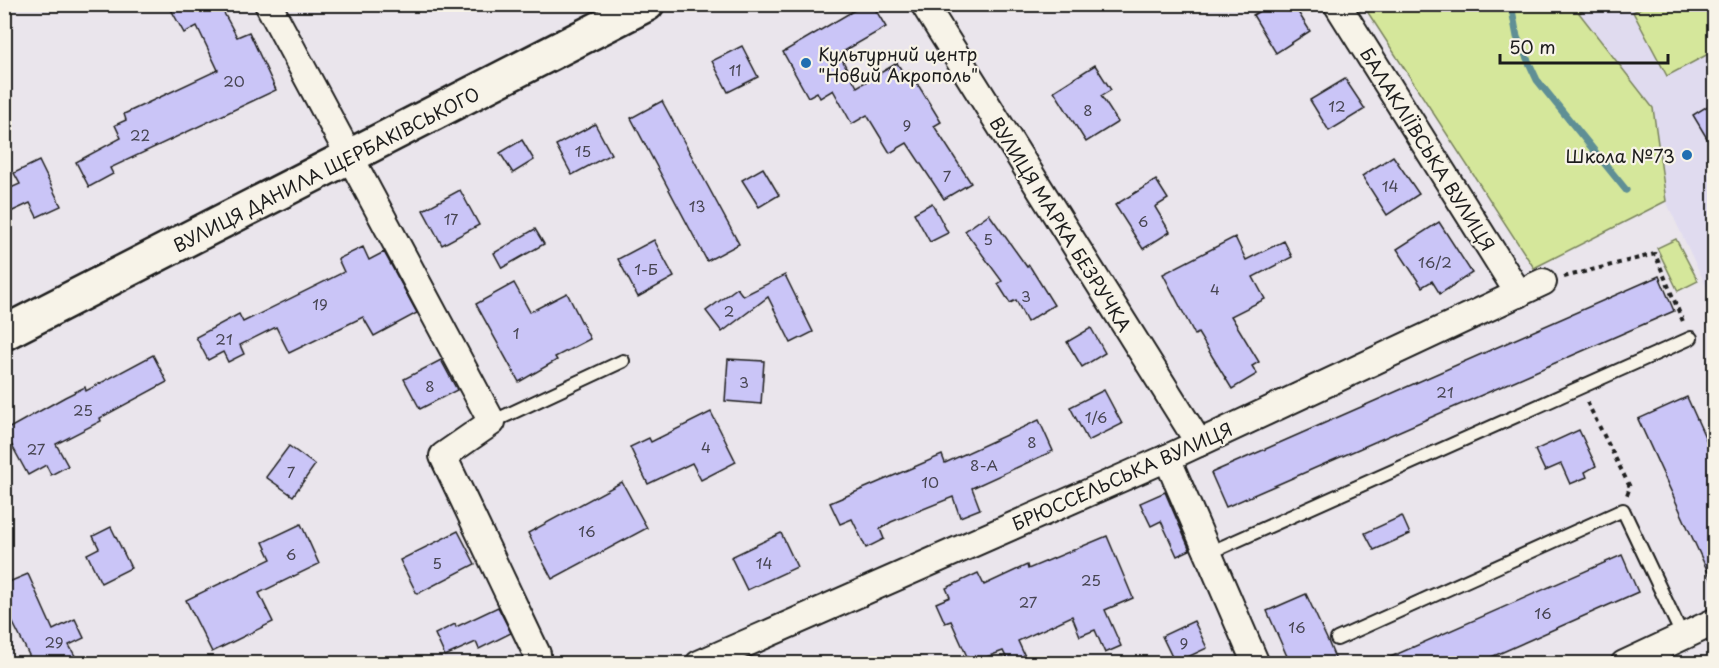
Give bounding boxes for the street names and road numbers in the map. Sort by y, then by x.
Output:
street label: БАЛАКЛІЇВСЬКА ВУЛИЦЯ [1354,42,1502,256]
street label: ВУЛИЦЯ ДАНИЛА ЩЕРБАКІВСЬКОГО [168,80,484,258]
street label: ВУЛИЦЯ МАРКА БЕЗРУЧКА [984,111,1138,337]
street label: БРЮССЕЛЬСЬКА ВУЛИЦЯ [1008,415,1236,537]

